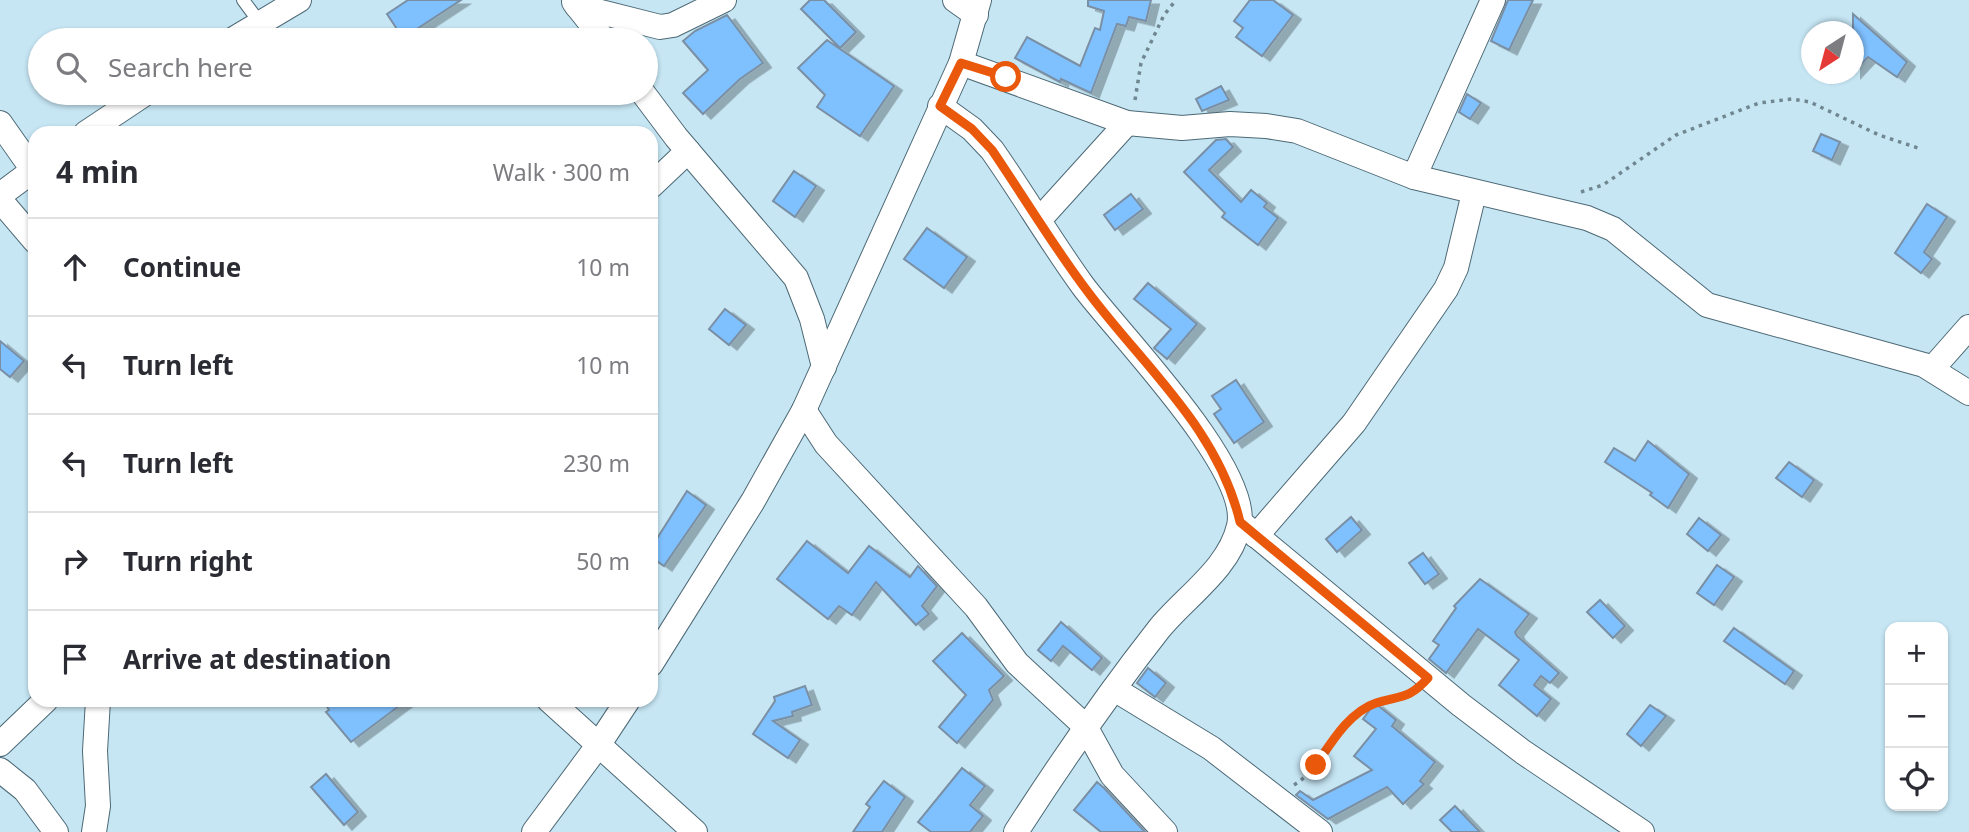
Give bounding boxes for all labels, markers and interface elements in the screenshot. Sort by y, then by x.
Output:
north arrow [1801,21,1864,84]
search box [28,28,658,105]
icon: search [52,48,90,86]
text: Search here [108,49,253,85]
route start [990,61,1021,92]
text: 4 min [56,151,139,192]
text: Walk · 300 m [493,156,630,188]
icon: ahead [56,248,94,286]
text: Continue [123,249,241,285]
text: 10 m [576,251,630,283]
icon: left [56,346,94,384]
text: Turn left [123,347,234,383]
text: 10 m [576,349,630,381]
icon: left [56,444,94,482]
text: Turn left [123,445,234,481]
text: 230 m [563,447,630,479]
icon: right [56,542,94,580]
text: Turn right [123,543,253,579]
text: 50 m [576,545,630,577]
map controls [1885,622,1948,811]
button: + [1885,622,1948,685]
icon: arrive [56,640,94,678]
text: Arrive at destination [123,641,392,677]
button: − [1885,685,1948,748]
button: locate [1885,748,1948,811]
route end [1300,749,1331,780]

